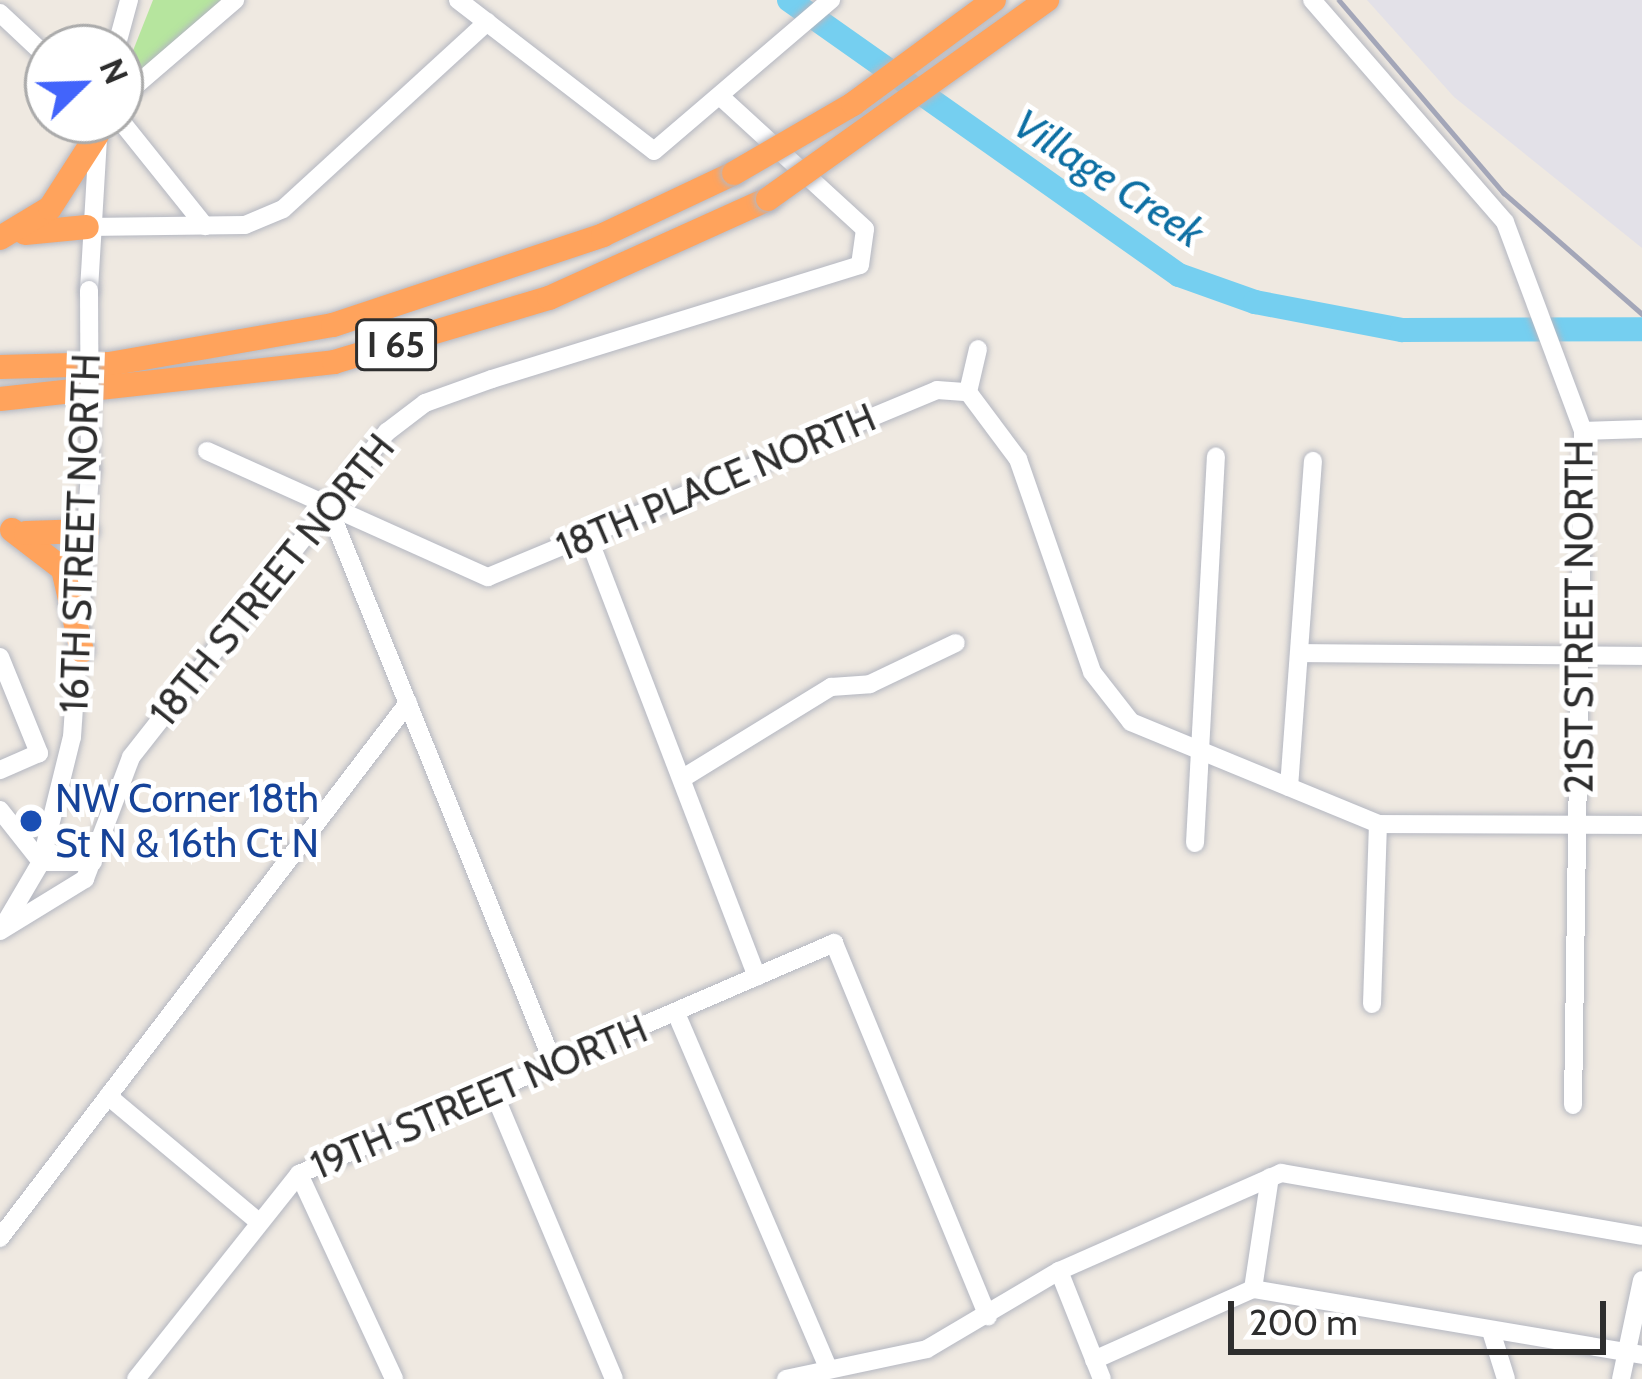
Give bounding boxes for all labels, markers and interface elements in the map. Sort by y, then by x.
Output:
north arrow [24,24,144,144]
text: N [91,53,137,90]
water label: Village Creek [1005,98,1213,258]
road number: I 65 [354,315,438,375]
street label: 16TH STREET NORTH [50,352,110,714]
street label: 18TH PLACE NORTH [550,394,882,570]
street label: 18TH STREET NORTH [140,425,404,735]
street label: 21ST STREET NORTH [1556,440,1602,794]
place label: NW Corner 18th St N & 16th Ct N [55,776,319,867]
marker: NW Corner 18th St N & 16th Ct N [18,808,44,834]
street label: 19TH STREET NORTH [304,1005,654,1189]
scale bar [1234,1277,1612,1351]
text: 200 m [1249,1300,1358,1344]

